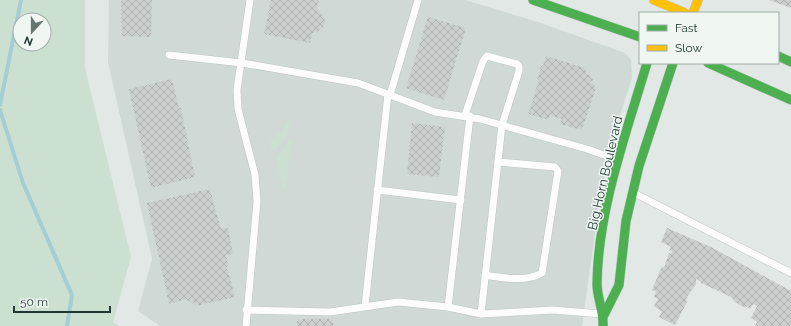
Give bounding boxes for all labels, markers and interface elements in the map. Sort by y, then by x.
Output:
north arrow [12,12,52,52]
legend [639,12,779,64]
text: Fast [675,21,698,35]
text: N [22,33,35,48]
text: Slow [675,41,702,55]
street label: Big Horn Boulevard [585,114,625,232]
scale bar [14,288,110,314]
text: 50 m [20,295,48,309]

